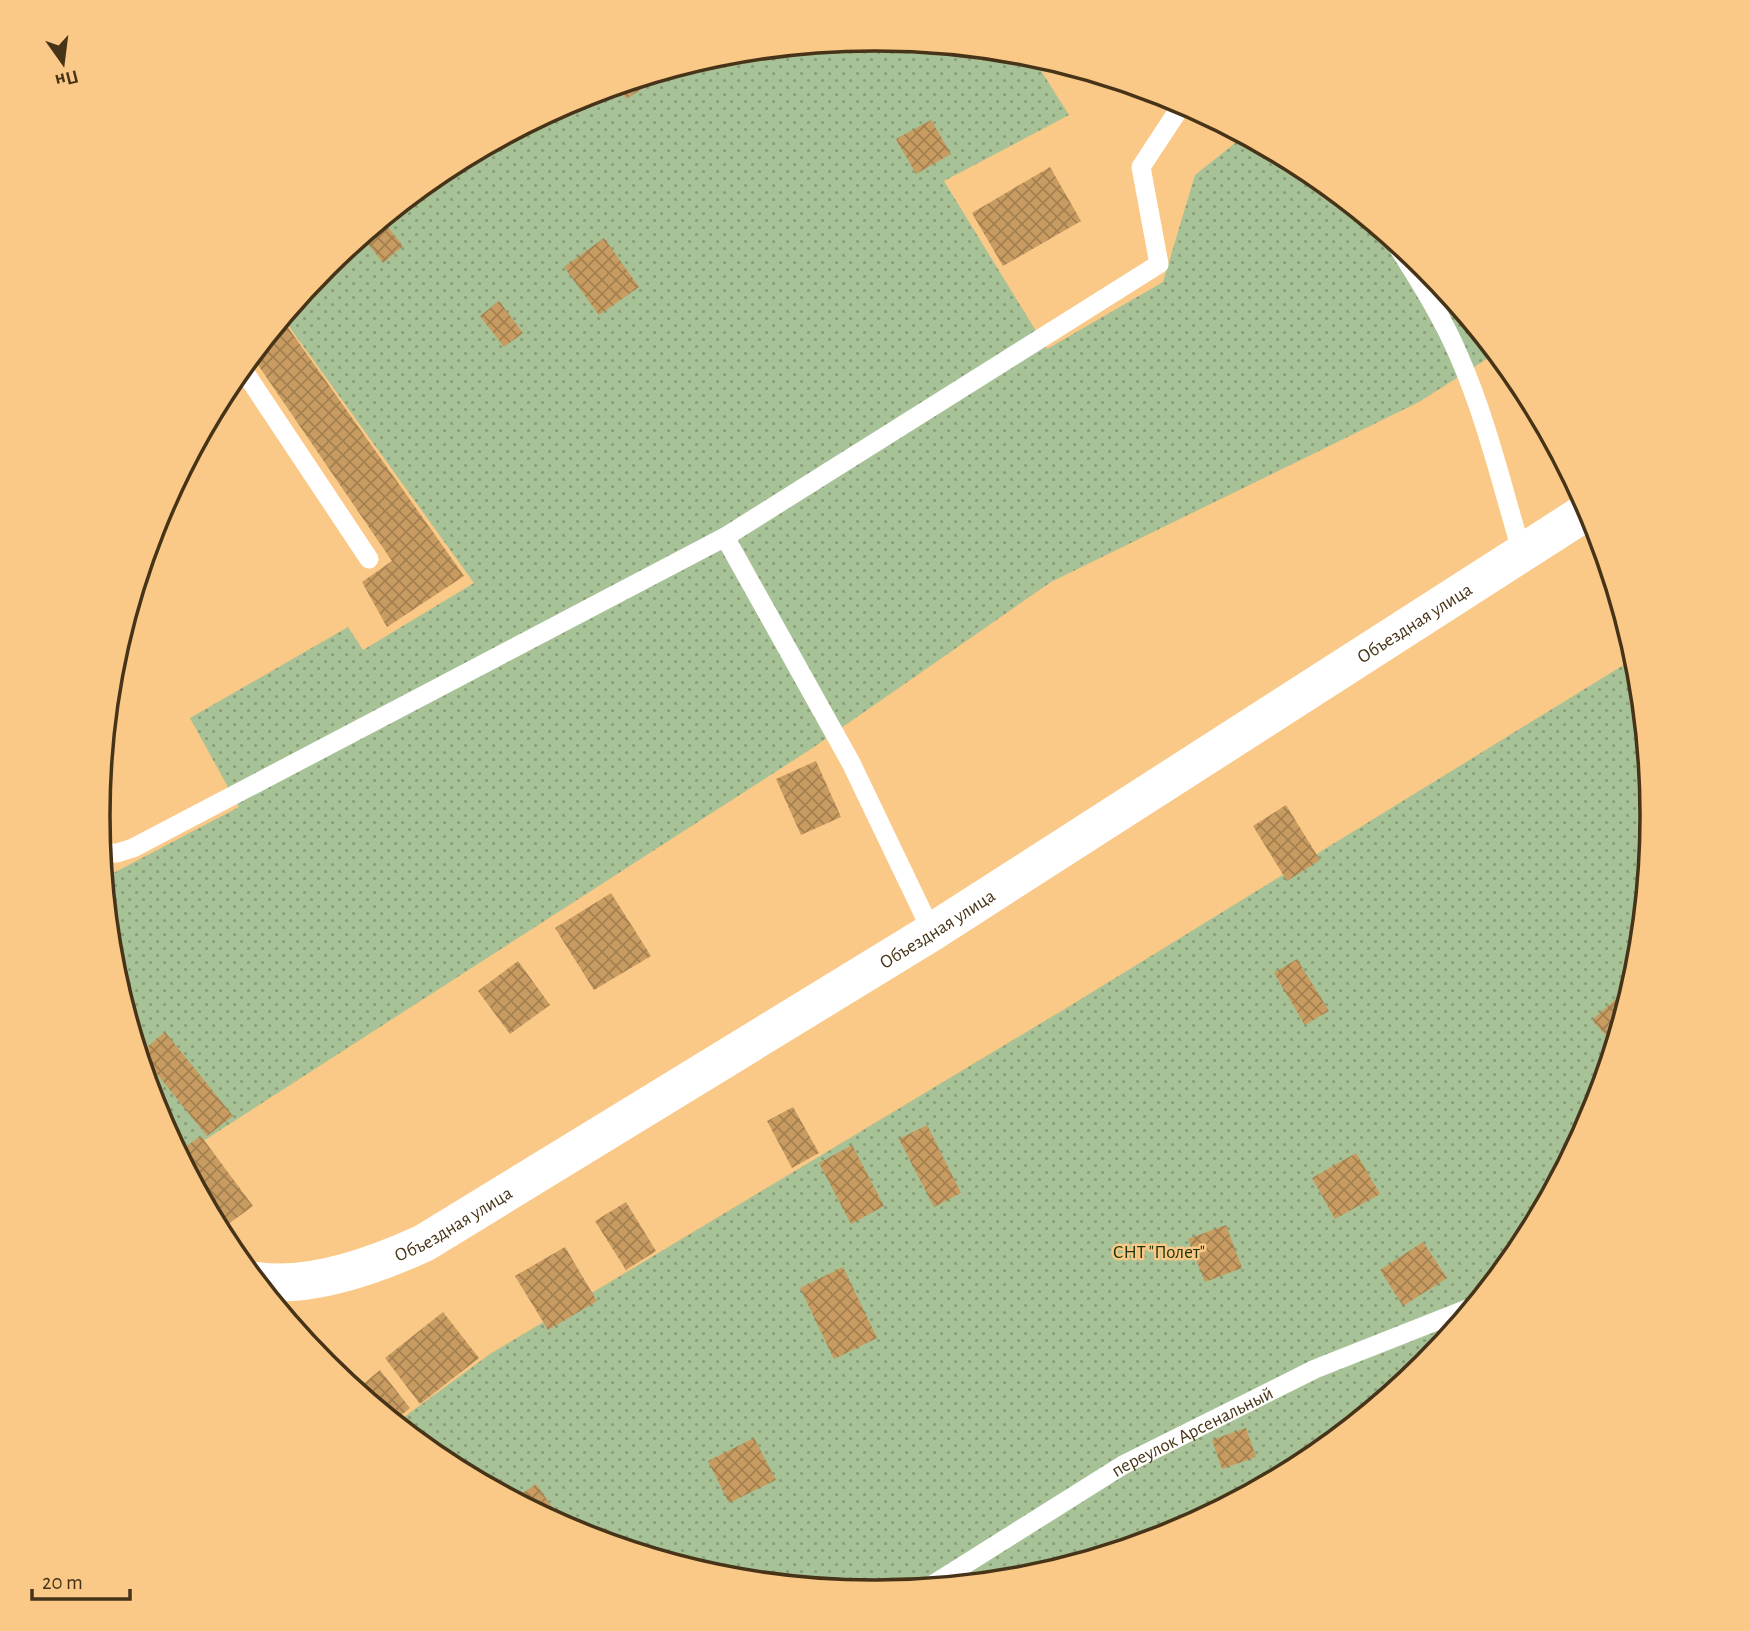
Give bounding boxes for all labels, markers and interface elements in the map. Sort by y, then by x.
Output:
north arrow [28,28,98,98]
text: Пн [53,66,80,90]
street label: Объездная улица [1354,580,1476,667]
street label: Объездная улица [876,886,999,973]
street label: Объездная улица [392,1183,516,1266]
park label: СНТ "Полет" [1113,1243,1205,1262]
street label: переулок Арсенальный [1108,1384,1276,1481]
scale bar [32,1558,130,1602]
text: 20 m [42,1572,83,1593]

